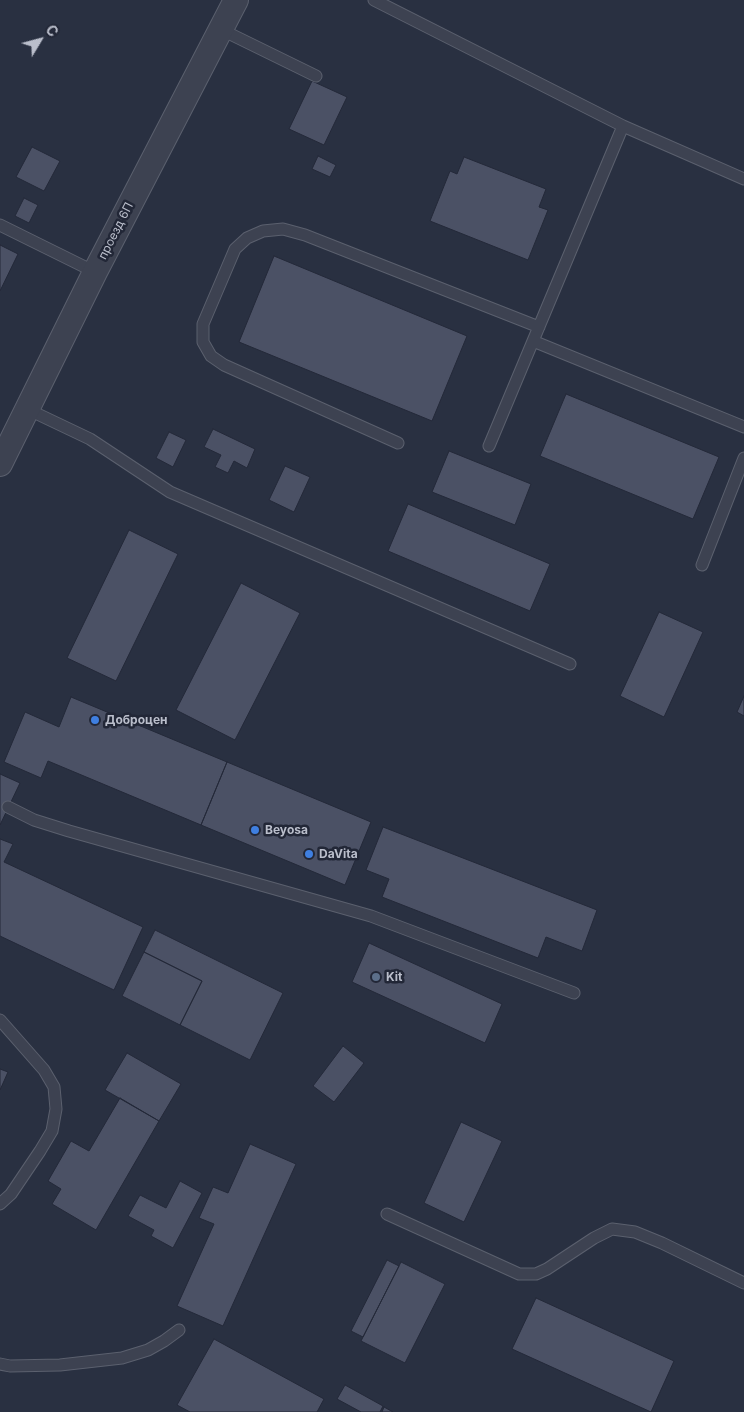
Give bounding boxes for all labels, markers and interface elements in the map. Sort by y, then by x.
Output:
north arrow [15,15,65,65]
text: С [42,21,62,40]
street label: проезд 6П [96,200,136,262]
place label: Доброцен [105,713,168,727]
marker: Доброцен [89,714,101,726]
place label: Beyosa [265,823,308,837]
marker: Beyosa [249,824,261,836]
place label: DaVita [319,847,358,861]
marker: DaVita [303,848,315,860]
place label: Kit [386,970,402,984]
marker: Kit [370,971,382,983]

